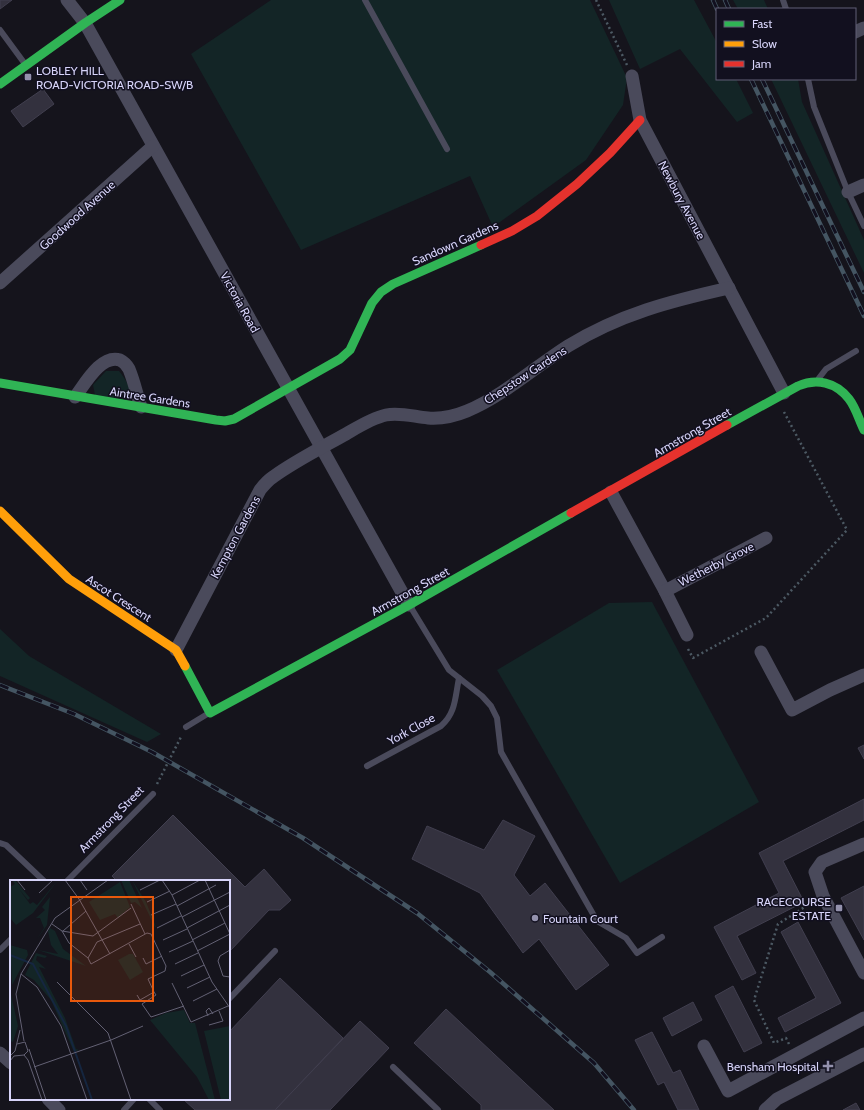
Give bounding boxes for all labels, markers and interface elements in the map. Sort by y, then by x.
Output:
legend [716,8,856,80]
text: Fast [752,16,772,31]
text: Slow [752,36,777,51]
text: Jam [751,56,771,71]
place label: LOBLEY HILL ROAD-VICTORIA ROAD-SW/B [36,63,193,92]
marker: LOBLEY HILL ROAD-VICTORIA ROAD-SW/B [23,72,33,82]
street label: Newbury Avenue [655,158,709,242]
street label: Goodwood Avenue [36,177,118,253]
street label: Sandown Gardens [410,217,500,269]
street label: Victoria Road [217,269,263,335]
street label: Chepstow Gardens [481,343,569,407]
street label: Aintree Gardens [109,383,191,411]
street label: Armstrong Street [650,404,734,460]
street label: Kempton Gardens [207,493,263,581]
street label: Wetherby Grove [676,539,756,589]
street label: Armstrong Street [368,563,452,619]
street label: Ascot Crescent [83,571,155,625]
street label: York Close [384,710,437,749]
street label: Armstrong Street [75,782,147,856]
inset map [10,880,230,1100]
place label: RACECOURSE ESTATE [757,894,831,923]
marker: RACECOURSE ESTATE [834,903,844,913]
place label: Fountain Court [543,911,618,926]
marker: Fountain Court [530,913,540,923]
place label: Bensham Hospital [727,1059,819,1074]
marker: Bensham Hospital [822,1060,834,1072]

